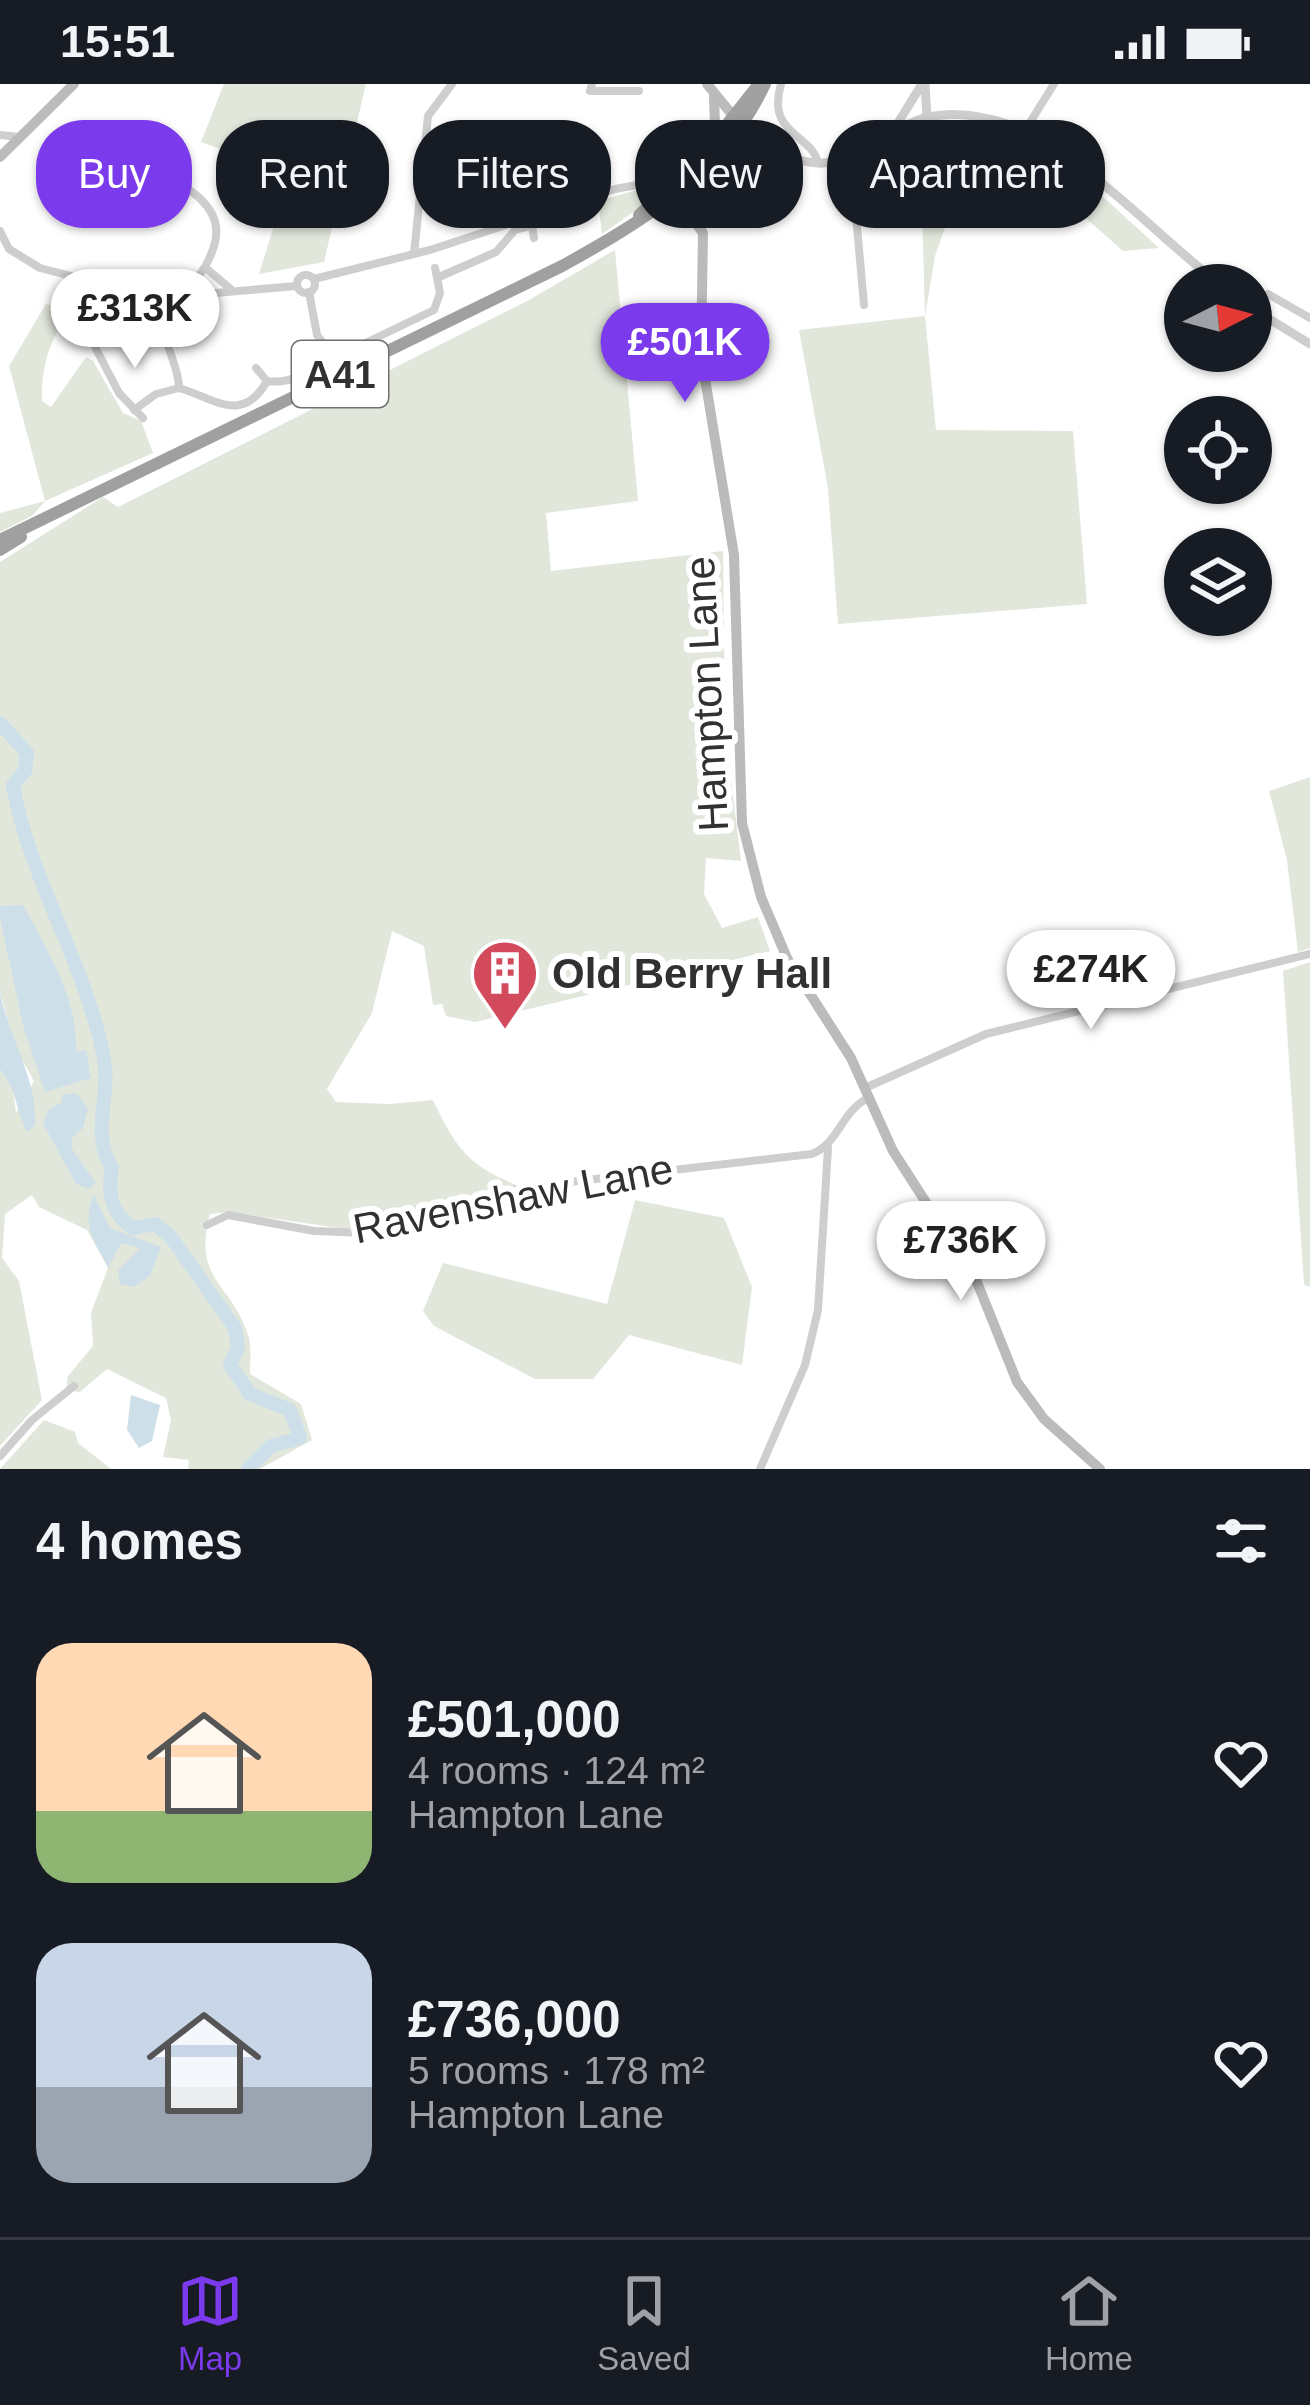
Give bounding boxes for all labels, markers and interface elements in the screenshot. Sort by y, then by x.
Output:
text: 15:51 [60,16,175,67]
chip: Buy [36,120,192,228]
chip: Rent [216,120,389,228]
chip: Filters [413,120,611,228]
chip: New [635,120,803,228]
chip: Apartment [827,120,1105,228]
north arrow [1164,264,1272,372]
map controls [1164,264,1272,636]
pin: £313K [51,269,219,371]
text: £313K [78,286,192,329]
pin: £501K [601,303,769,405]
text: £501K [628,320,742,363]
road number: A41 [292,341,388,407]
button: locate [1164,396,1272,504]
button: layers [1164,528,1272,636]
street label: Hampton Lane [676,555,737,833]
pin: £274K [1007,930,1175,1032]
building icon: Old Berry Hall [470,938,540,1032]
text: £274K [1034,947,1148,990]
place label: Old Berry Hall [552,950,832,997]
street label: Ravenshaw Lane [349,1144,677,1253]
pin: £736K [877,1201,1045,1303]
text: £736K [904,1218,1018,1261]
icon: filters [1208,1508,1274,1574]
text: 4 homes [36,1513,243,1570]
icon: home [132,1691,276,1835]
text: £501,000 [408,1691,621,1748]
icon: heart [1208,1730,1274,1796]
text: 4 rooms · 124 m² [408,1749,705,1792]
text: Hampton Lane [408,1793,664,1836]
icon: home [132,1991,276,2135]
text: £736,000 [408,1991,621,2048]
icon: heart [1208,2030,1274,2096]
text: 5 rooms · 178 m² [408,2049,705,2092]
text: Hampton Lane [408,2093,664,2136]
tab: Map [177,2268,243,2378]
tab: Saved [597,2268,691,2378]
tab: Home [1045,2268,1133,2378]

